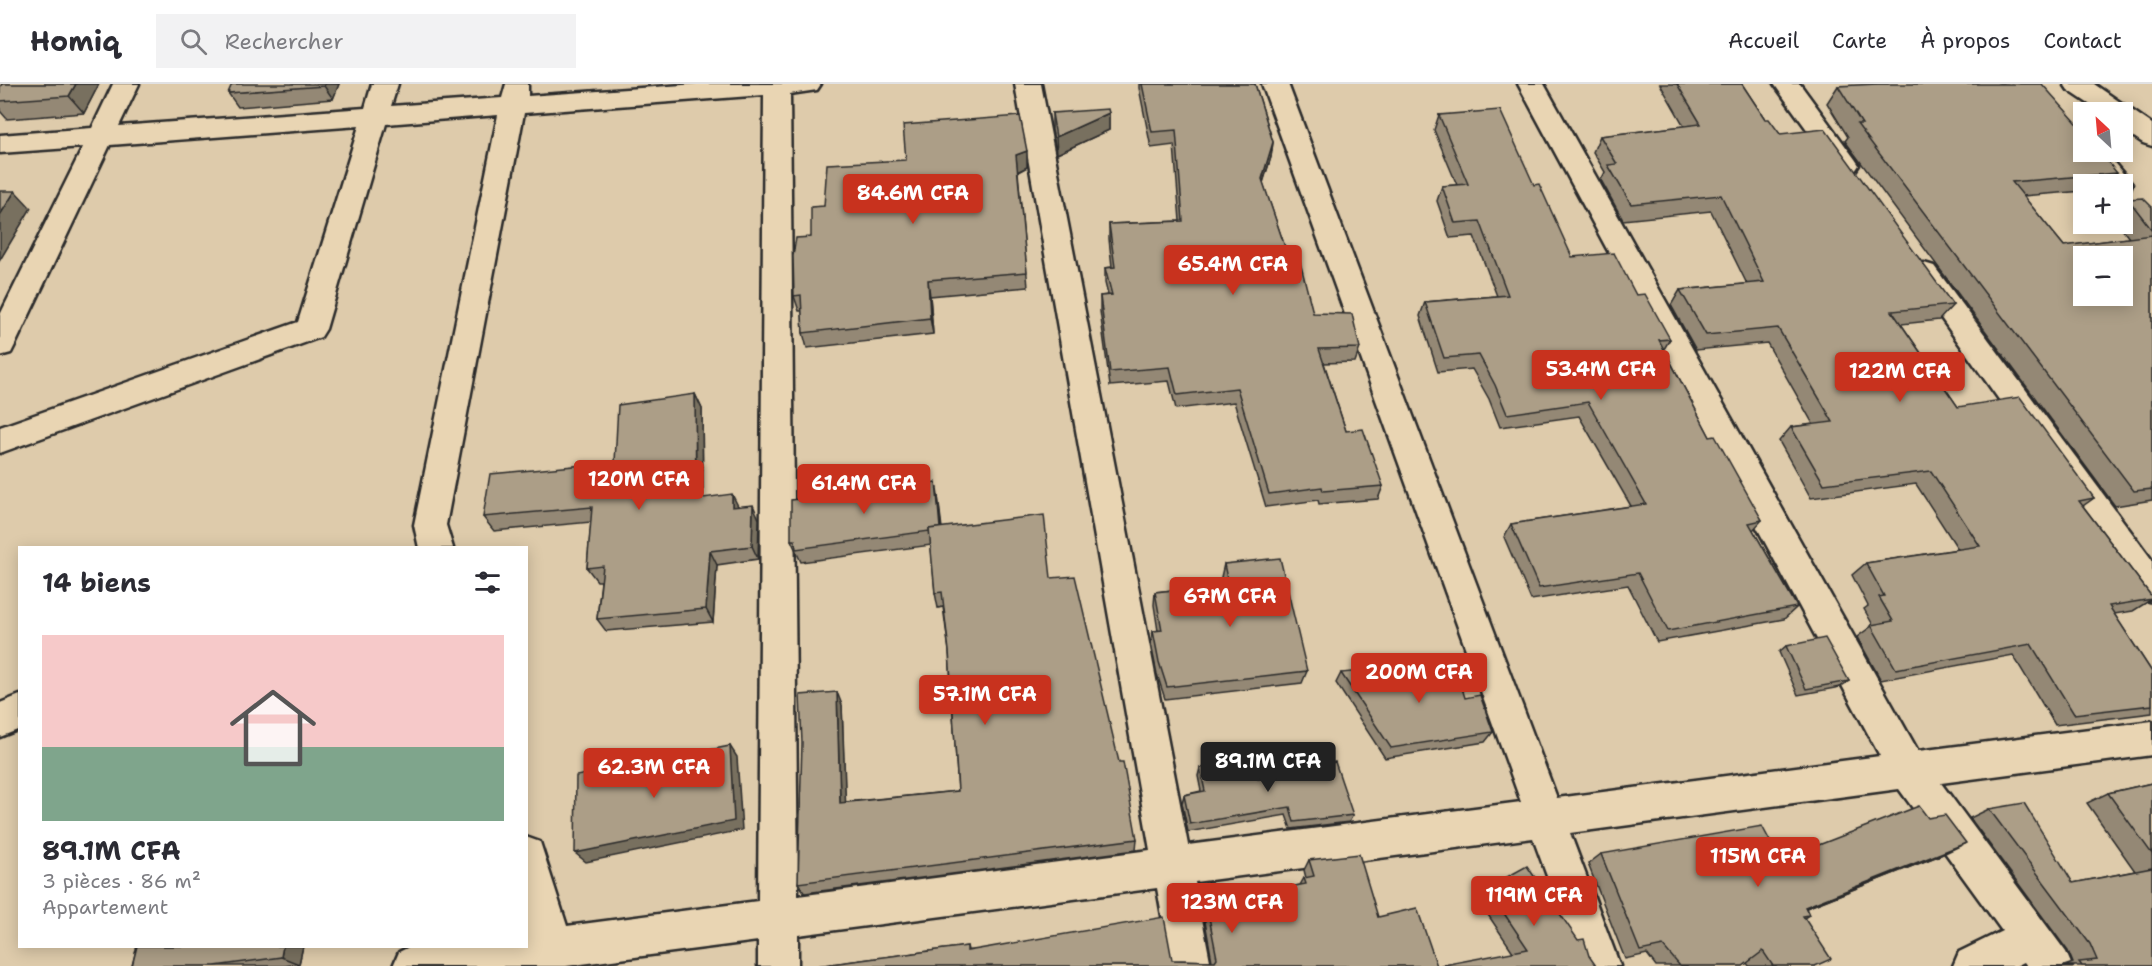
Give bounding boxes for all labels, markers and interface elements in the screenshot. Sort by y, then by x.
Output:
search box [156,14,576,68]
text: Homiq [30,22,120,60]
icon: search [177,25,210,58]
text: Rechercher [225,27,344,56]
text: Accueil [1728,27,1799,55]
text: Carte [1832,27,1887,55]
text: À propos [1920,27,2010,55]
text: Contact [2043,27,2122,55]
north arrow [2073,102,2133,162]
map controls [2073,102,2133,306]
pin: 84.6M CFA [844,174,982,225]
button: + [2073,174,2133,234]
text: 84.6M CFA [857,180,969,206]
pin: 65.4M CFA [1164,245,1302,296]
button: − [2073,246,2133,306]
text: 65.4M CFA [1178,251,1288,277]
pin: 53.4M CFA [1532,350,1670,401]
pin: 122M CFA [1838,352,1962,403]
text: 53.4M CFA [1546,356,1656,382]
text: 122M CFA [1849,358,1951,384]
pin: 120M CFA [577,460,701,511]
pin: 61.4M CFA [795,464,933,515]
text: 120M CFA [588,466,690,492]
text: 61.4M CFA [811,470,917,496]
text: 14 biens [42,565,151,600]
icon: filters [471,566,504,599]
pin: 67M CFA [1175,577,1285,628]
text: 67M CFA [1184,583,1276,609]
pin: 200M CFA [1357,653,1481,704]
text: 200M CFA [1365,659,1473,685]
icon: home [219,674,327,782]
pin: 57.1M CFA [916,675,1054,726]
text: 57.1M CFA [933,681,1037,707]
pin: 89.1M CFA [1199,742,1337,793]
pin: 62.3M CFA [585,748,723,799]
text: 89.1M CFA [1215,748,1321,774]
text: 62.3M CFA [598,754,710,780]
text: 89.1M CFA [42,833,181,868]
pin: 115M CFA [1696,837,1820,888]
text: 115M CFA [1710,843,1806,869]
text: 3 pièces · 86 m² [42,868,201,894]
pin: 119M CFA [1472,876,1596,927]
text: 119M CFA [1485,882,1583,908]
pin: 123M CFA [1170,883,1294,934]
text: 123M CFA [1181,889,1283,915]
text: Appartement [42,894,168,920]

